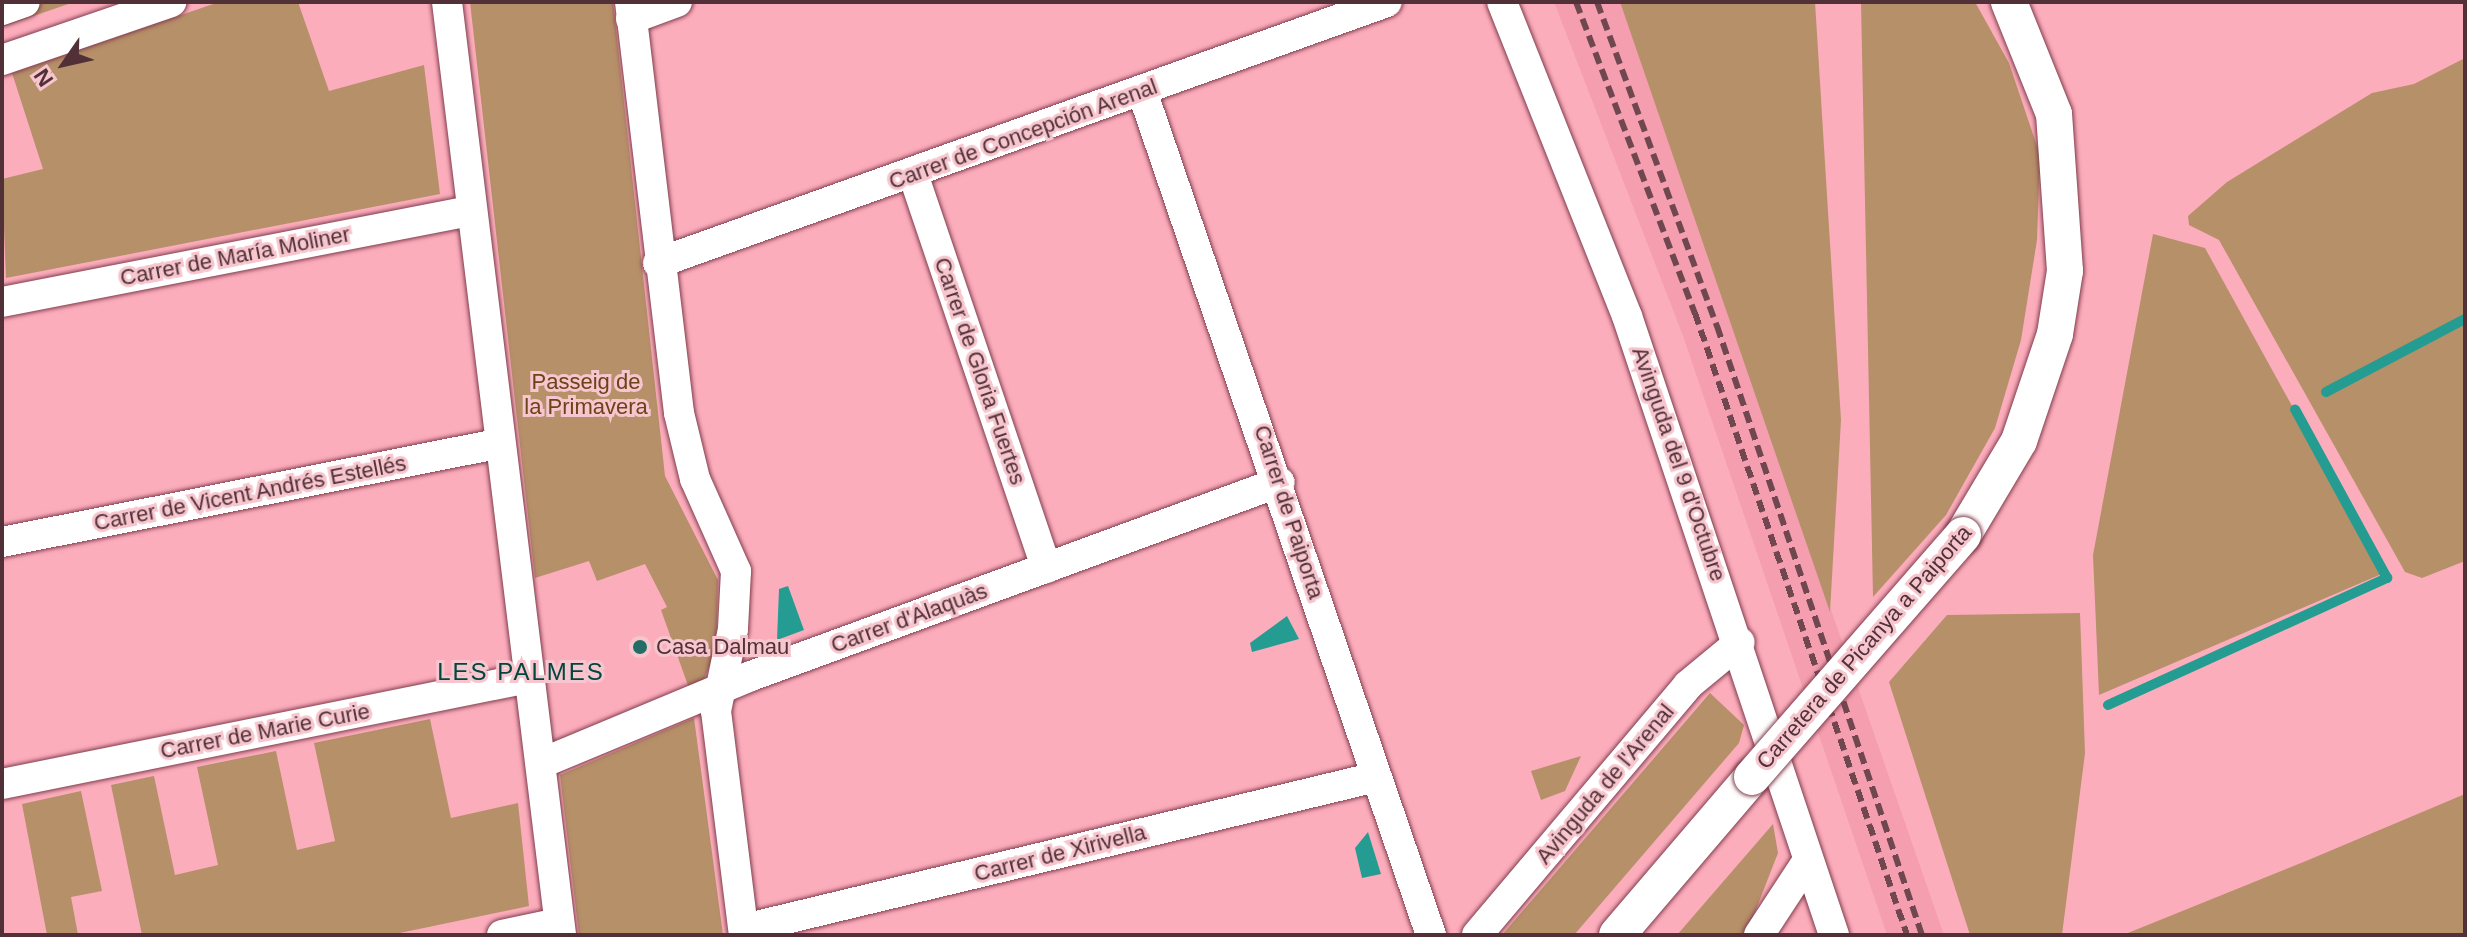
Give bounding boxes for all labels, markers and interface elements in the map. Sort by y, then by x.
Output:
north arrow [24,24,104,104]
text: N [29,64,58,91]
street label: Carrer de Concepción Arenal [885,73,1161,195]
street label: Carrer de María Moliner [118,221,352,291]
street label: Carrer de Gloria Fuertes [929,254,1031,488]
street label: Avinguda del 9 d'Octubre [1626,343,1732,585]
park label: Passeig de la Primavera [524,368,648,420]
street label: Carrer de Paiporta [1248,422,1330,602]
street label: Carrer de Vicent Andrés Estellés [91,450,409,536]
street label: Carretera de Picanya a Paiporta [1751,520,1977,774]
street label: Carrer d'Alaquàs [827,577,991,659]
place label: Casa Dalmau [656,634,789,660]
marker: Casa Dalmau [631,638,649,656]
district label: LES PALMES [437,658,605,686]
street label: Carrer de Marie Curie [158,698,372,764]
street label: Avinguda de l'Arenal [1530,699,1680,869]
street label: Carrer de Xirivella [971,819,1149,887]

